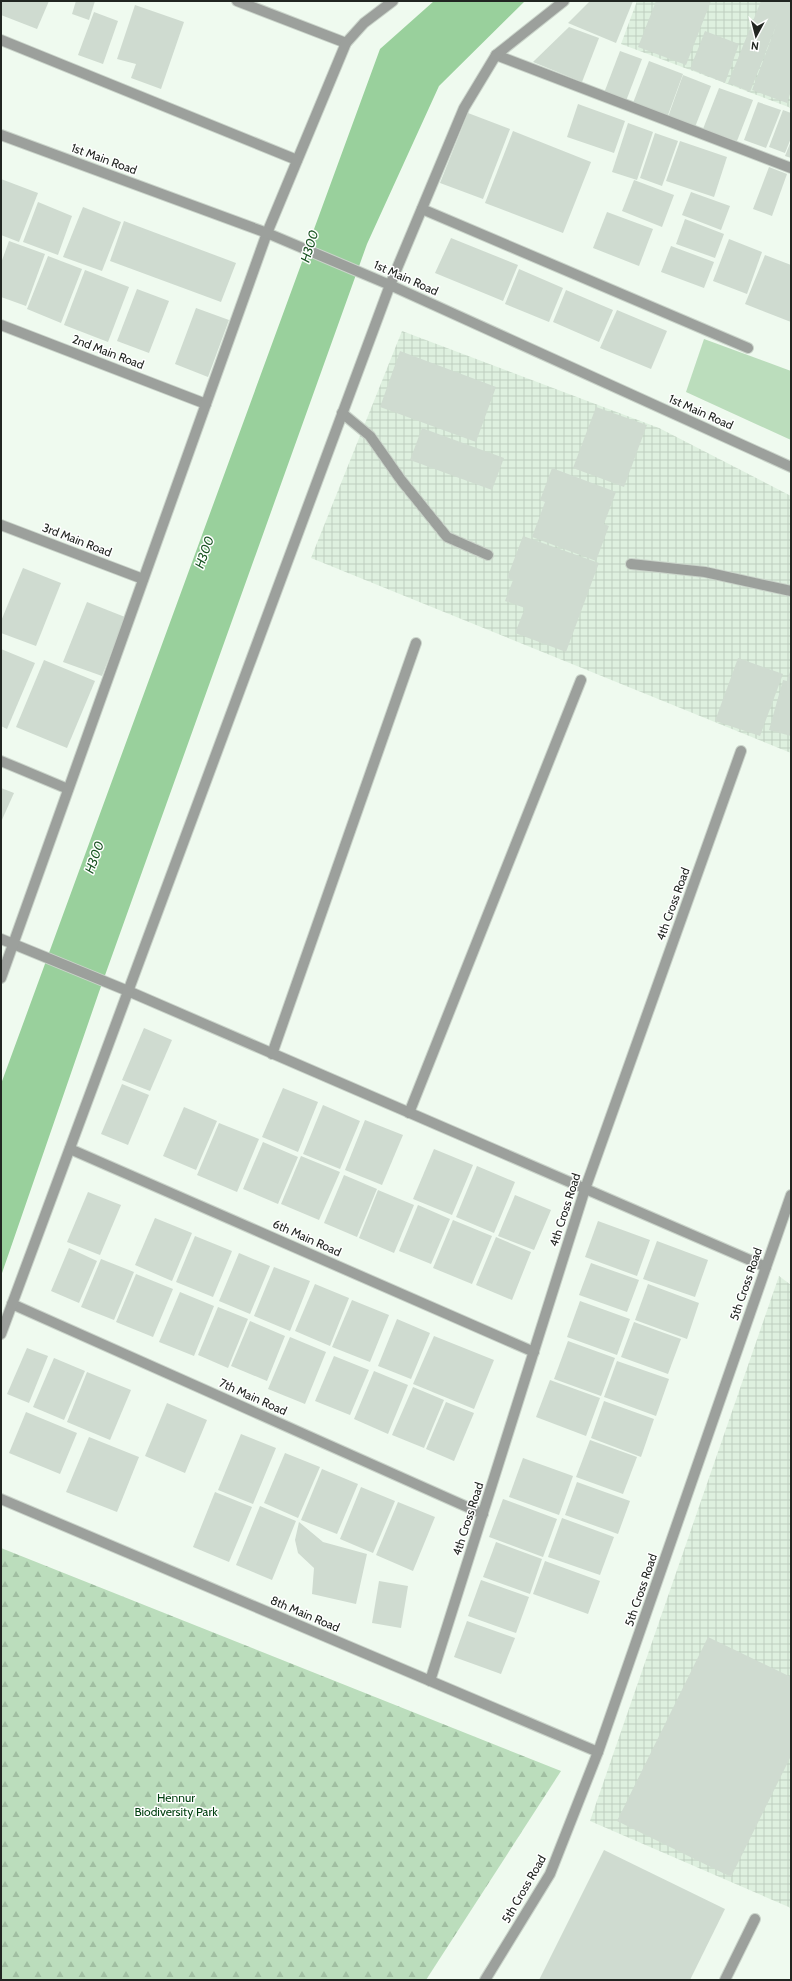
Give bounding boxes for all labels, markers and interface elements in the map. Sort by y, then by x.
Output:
north arrow [736,16,776,56]
text: N [750,39,759,53]
street label: 1st Main Road [69,140,139,177]
water label: H300 [297,228,322,264]
street label: 1st Main Road [372,257,441,298]
street label: 2nd Main Road [70,331,146,372]
street label: 1st Main Road [667,391,736,432]
street label: 3rd Main Road [40,519,114,560]
water label: H300 [191,533,217,570]
water label: H300 [81,838,107,875]
street label: 4th Cross Road [652,865,693,942]
street label: 4th Cross Road [546,1171,583,1248]
street label: 6th Main Road [271,1216,344,1259]
street label: 5th Cross Road [726,1245,765,1322]
street label: 7th Main Road [217,1375,289,1418]
street label: 4th Cross Road [449,1480,486,1557]
street label: 5th Cross Road [621,1551,660,1628]
street label: 8th Main Road [268,1592,342,1635]
park label: Hennur Biodiversity Park [134,1790,218,1819]
street label: 5th Cross Road [498,1852,549,1925]

